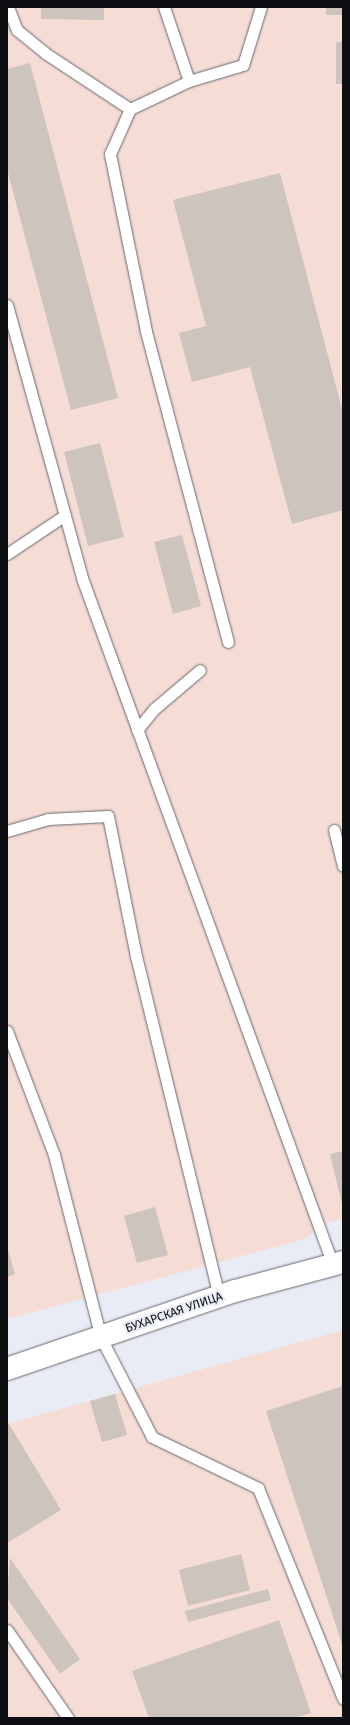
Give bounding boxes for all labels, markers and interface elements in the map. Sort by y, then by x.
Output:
street label: БУХАРСКАЯ УЛИЦА [124,1290,224,1336]

